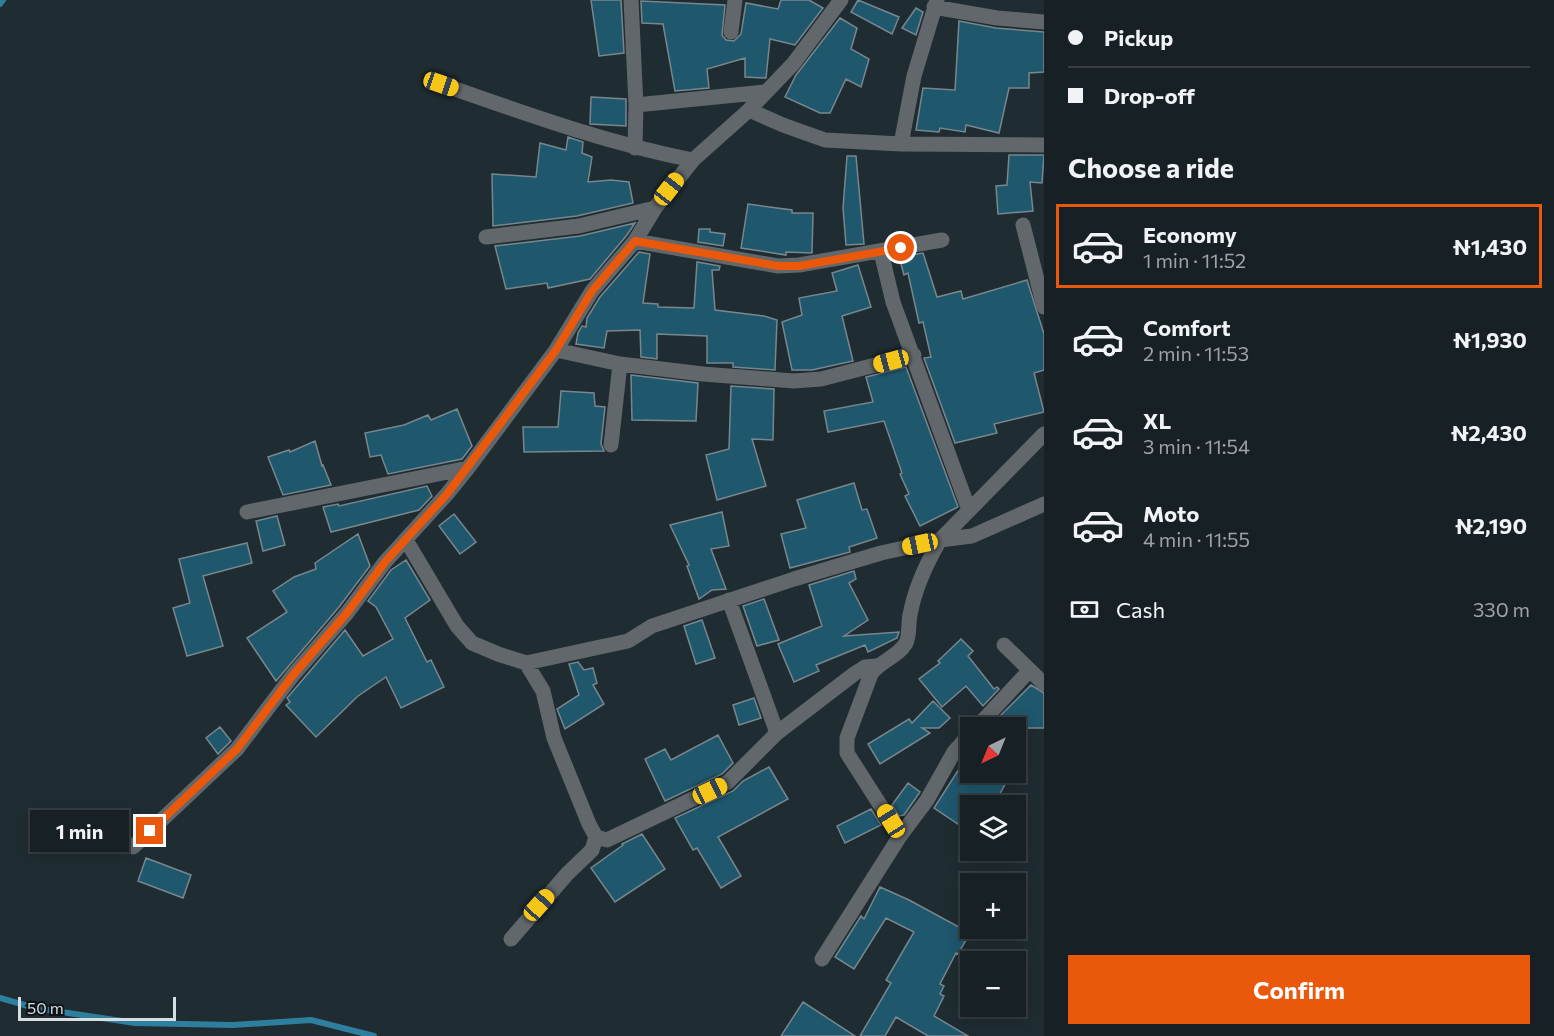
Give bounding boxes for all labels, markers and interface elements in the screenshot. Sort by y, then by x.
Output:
text: Pickup [1104,24,1173,51]
car [421,70,461,98]
text: Drop-off [1104,82,1195,109]
text: Choose a ride [1068,151,1234,184]
car [651,169,687,209]
icon: car [1071,219,1125,273]
text: Economy [1143,221,1237,248]
text: ₦1,430 [1453,233,1527,260]
route start [887,234,914,261]
text: 1 min · 11:52 [1143,248,1246,272]
icon: car [1071,312,1125,366]
text: Comfort [1143,314,1231,341]
text: ₦1,930 [1453,326,1527,353]
text: 2 min · 11:53 [1143,341,1249,365]
car [871,348,911,374]
icon: car [1071,405,1125,459]
text: XL [1143,407,1171,434]
text: ₦2,430 [1450,419,1527,446]
text: 3 min · 11:54 [1143,434,1250,458]
icon: car [1071,498,1125,552]
text: Moto [1143,500,1199,527]
text: ₦2,190 [1455,512,1527,539]
text: 4 min · 11:55 [1143,527,1250,551]
car [901,531,939,557]
icon: cash [1068,593,1101,626]
text: Cash [1116,596,1165,623]
text: 330 m [1473,597,1530,621]
north arrow [960,717,1026,783]
map controls [960,717,1026,1017]
car [690,775,730,807]
button: layers [960,795,1026,861]
car [874,801,908,841]
callout: 1 min [30,810,129,852]
route end [136,817,163,844]
text: 1 min [56,819,103,843]
button: + [960,873,1026,939]
car [520,886,558,924]
button: − [960,951,1026,1017]
button: Confirm [1068,955,1530,1024]
scale bar [18,994,176,1022]
text: 50 m [27,998,64,1017]

